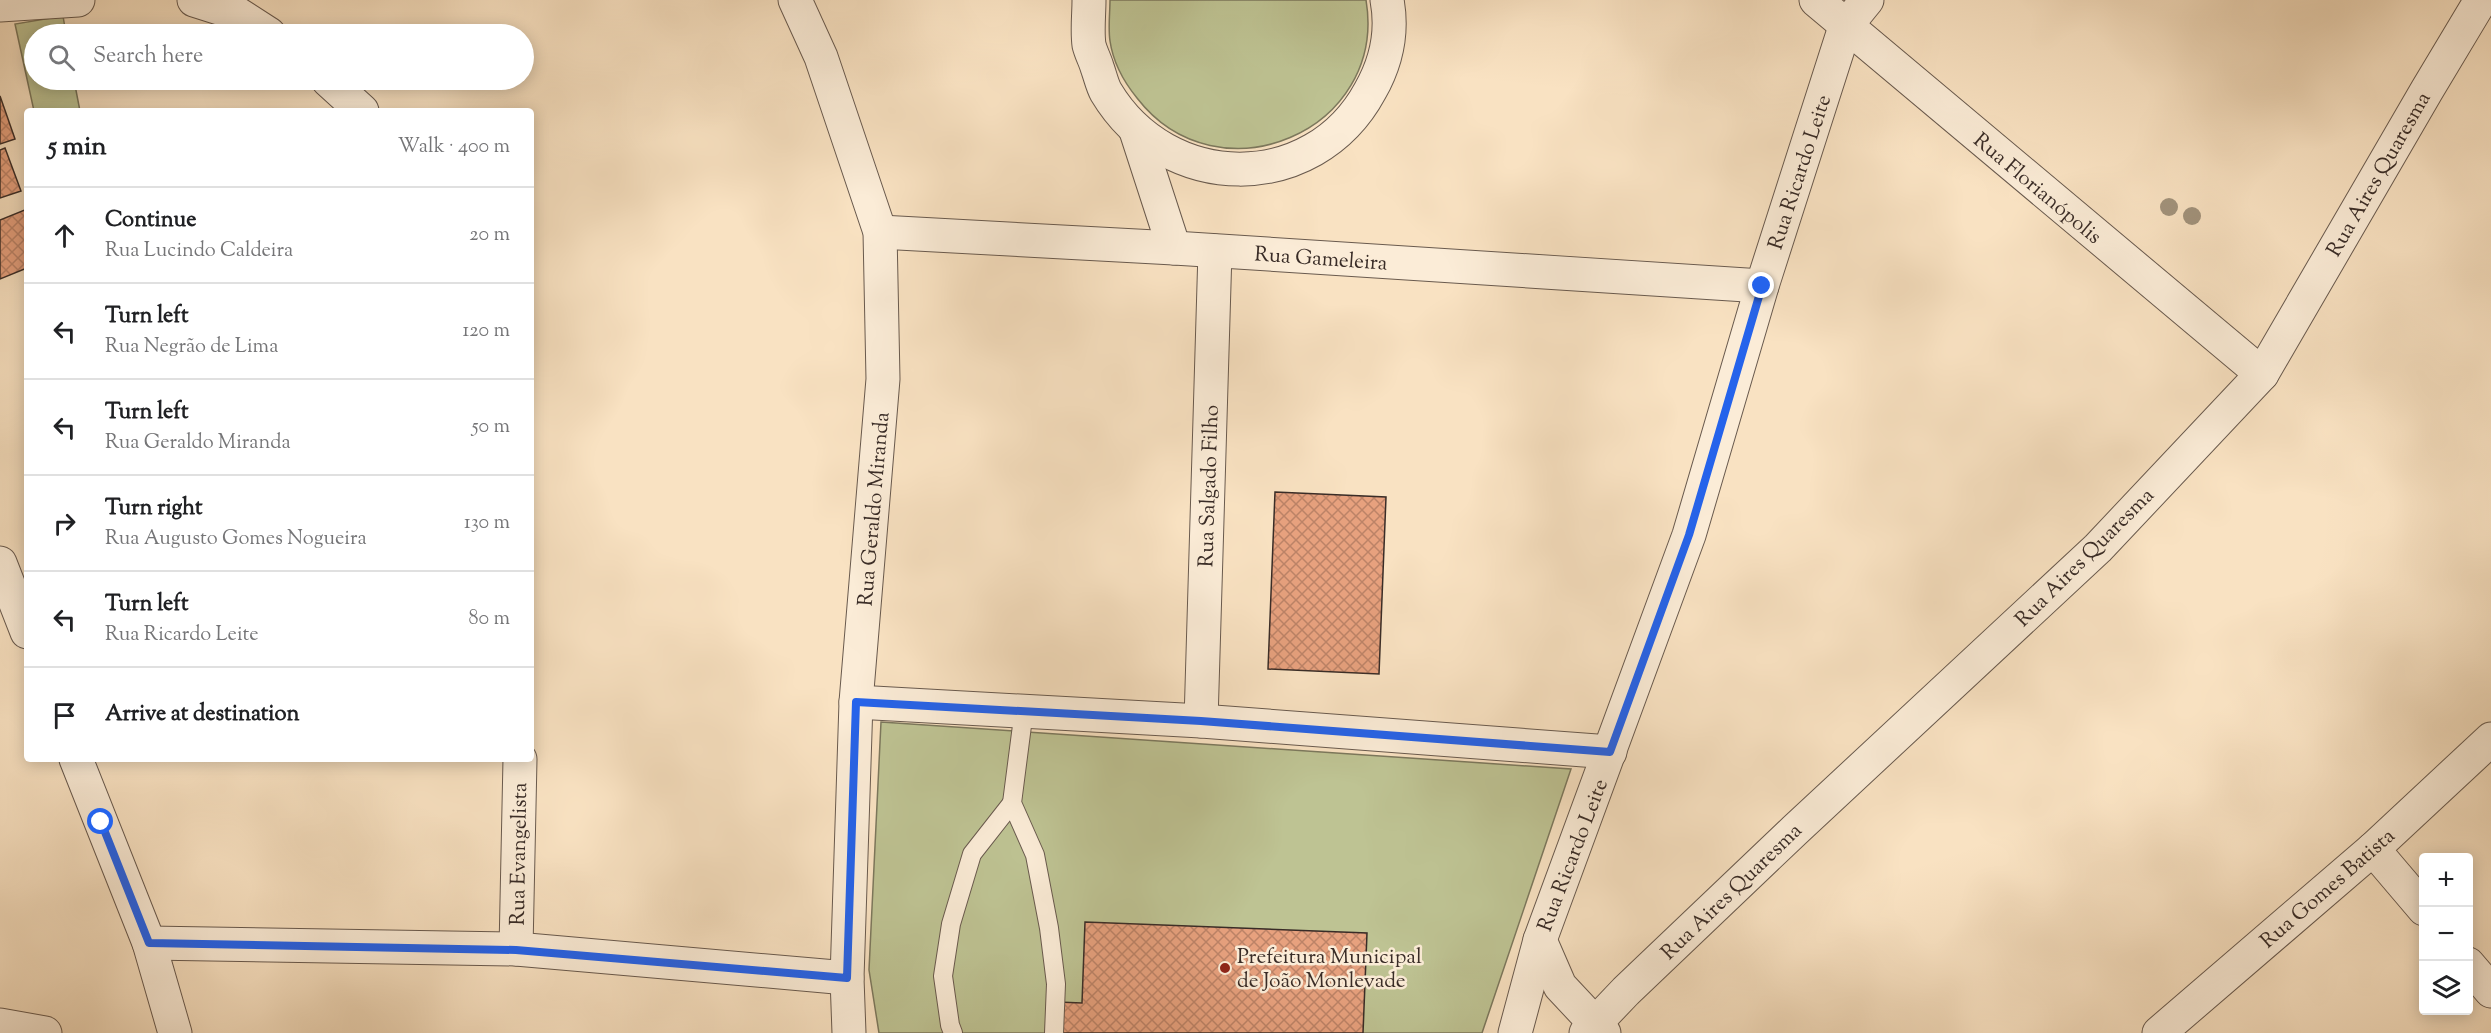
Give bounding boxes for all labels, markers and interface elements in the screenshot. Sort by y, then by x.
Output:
search box [24,24,534,90]
icon: search [45,41,78,74]
text: Search here [93,41,203,73]
street label: Rua Aires Quaresma [2320,87,2439,263]
street label: Rua Ricardo Leite [1762,91,1840,254]
street label: Rua Florianópolis [1966,127,2107,252]
text: 5 min [48,129,107,166]
text: Walk · 400 m [398,133,510,162]
text: Continue [105,205,196,237]
icon: ahead [48,219,81,252]
text: 20 m [469,221,510,250]
text: Rua Lucindo Caldeira [105,237,293,266]
street label: Rua Gameleira [1253,240,1389,280]
route end [1748,272,1774,298]
text: Turn left [105,301,188,333]
icon: left [48,315,81,348]
text: 120 m [462,317,510,346]
text: Rua Negrão de Lima [105,333,278,362]
text: Turn left [105,397,188,429]
street label: Rua Salgado Filho [1192,404,1228,568]
street label: Rua Geraldo Miranda [852,410,898,608]
icon: left [48,411,81,444]
text: 50 m [472,413,510,442]
text: Rua Geraldo Miranda [105,429,291,458]
street label: Rua Aires Quaresma [2009,482,2162,635]
text: Turn right [105,493,202,525]
icon: right [48,507,81,540]
text: 130 m [464,509,510,538]
text: Rua Augusto Gomes Nogueira [105,525,367,554]
text: Turn left [105,589,188,621]
icon: left [48,603,81,636]
text: 80 m [469,605,510,634]
text: Rua Ricardo Leite [105,621,259,650]
icon: arrive [48,699,81,732]
text: Arrive at destination [105,699,300,731]
street label: Rua Ricardo Leite [1531,775,1617,936]
street label: Rua Evangelista [504,782,536,926]
route start [87,808,113,834]
street label: Rua Aires Quaresma [1655,817,1810,968]
street label: Rua Gomes Batista [2254,822,2403,957]
map controls [2419,853,2473,1015]
button: + [2419,853,2473,907]
button: − [2419,907,2473,961]
place label: Prefeitura Municipal de João Monlevade [1237,943,1422,997]
marker: Prefeitura Municipal de João Monlevade [1218,961,1232,975]
button: layers [2419,961,2473,1015]

